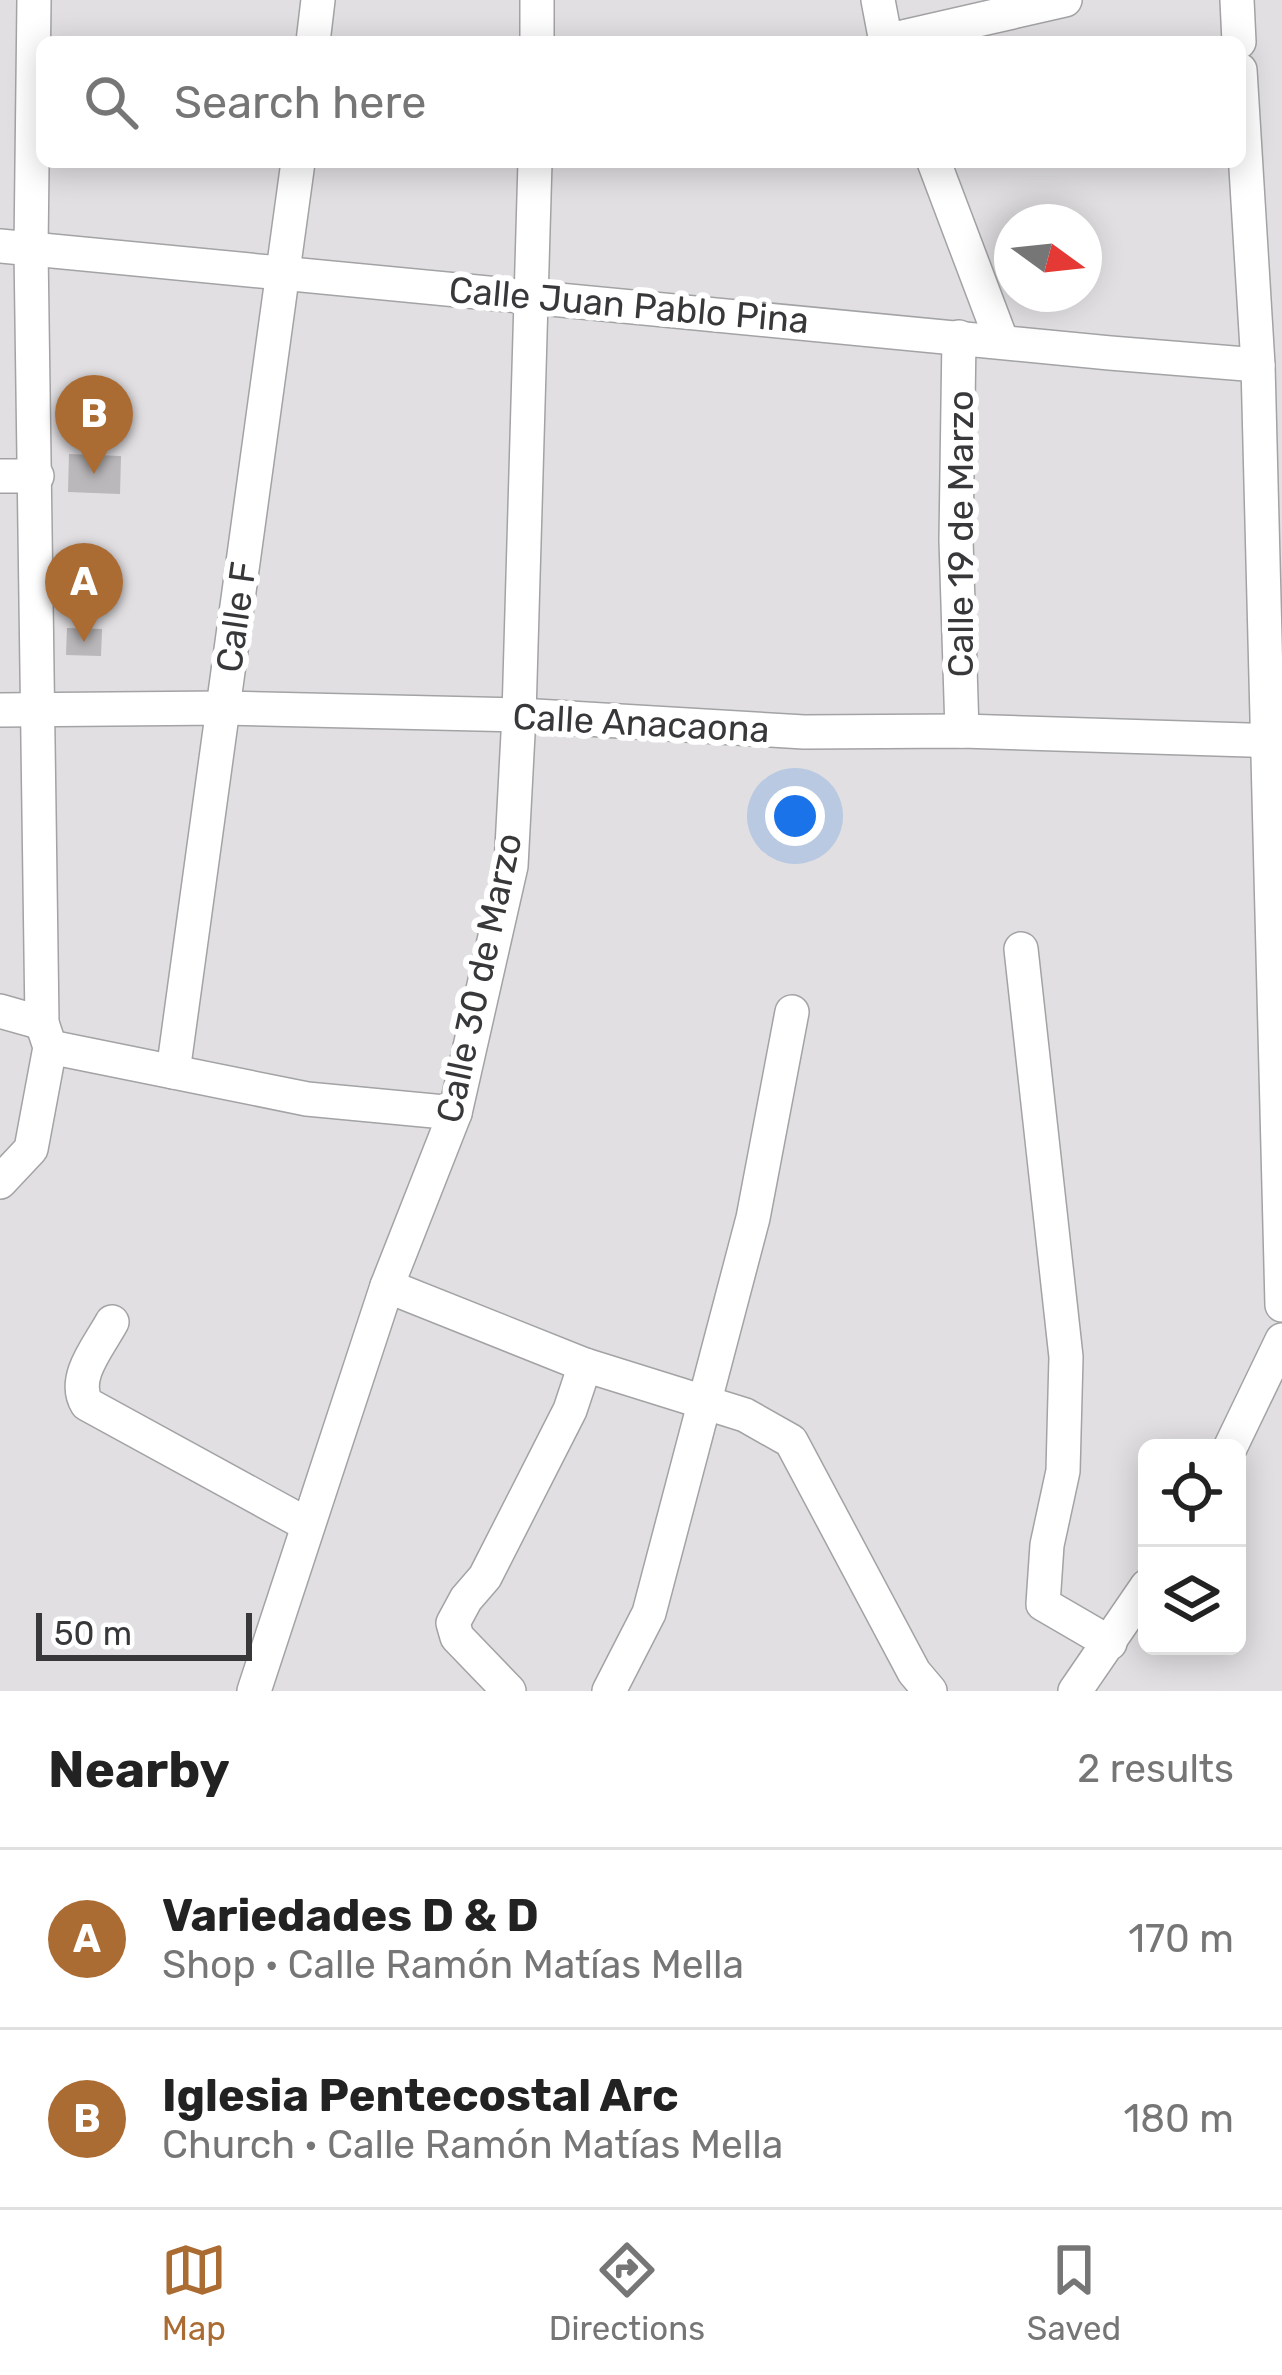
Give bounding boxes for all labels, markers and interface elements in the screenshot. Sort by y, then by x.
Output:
search box [36,36,1246,168]
icon: search [78,69,144,135]
text: Search here [174,76,426,129]
north arrow [994,204,1102,312]
street label: Calle Juan Pablo Pina [447,268,811,342]
pin: B [55,375,133,474]
street label: Calle 19 de Marzo [939,390,982,678]
pin: A [45,543,123,642]
street label: Calle F [207,559,265,675]
street label: Calle Anacaona [511,695,771,751]
your location [765,786,825,846]
street label: Calle 30 de Marzo [427,829,531,1127]
map controls [1138,1439,1246,1655]
button: locate [1138,1439,1246,1547]
button: layers [1138,1547,1246,1655]
scale bar [36,1607,252,1660]
text: 50 m [54,1614,132,1653]
text: Nearby [48,1739,230,1800]
text: 2 results [1077,1746,1234,1792]
text: Variedades D & D [162,1889,539,1942]
text: A [73,1916,101,1962]
text: 170 m [1128,1916,1234,1962]
text: Shop · Calle Ramón Matías Mella [162,1942,744,1988]
text: Iglesia Pentecostal Arc [162,2069,679,2122]
text: B [73,2096,101,2142]
text: 180 m [1124,2096,1234,2142]
text: Church · Calle Ramón Matías Mella [162,2122,783,2168]
tab: Map [161,2237,227,2348]
tab: Directions [549,2237,705,2348]
tab: Saved [1027,2237,1121,2348]

